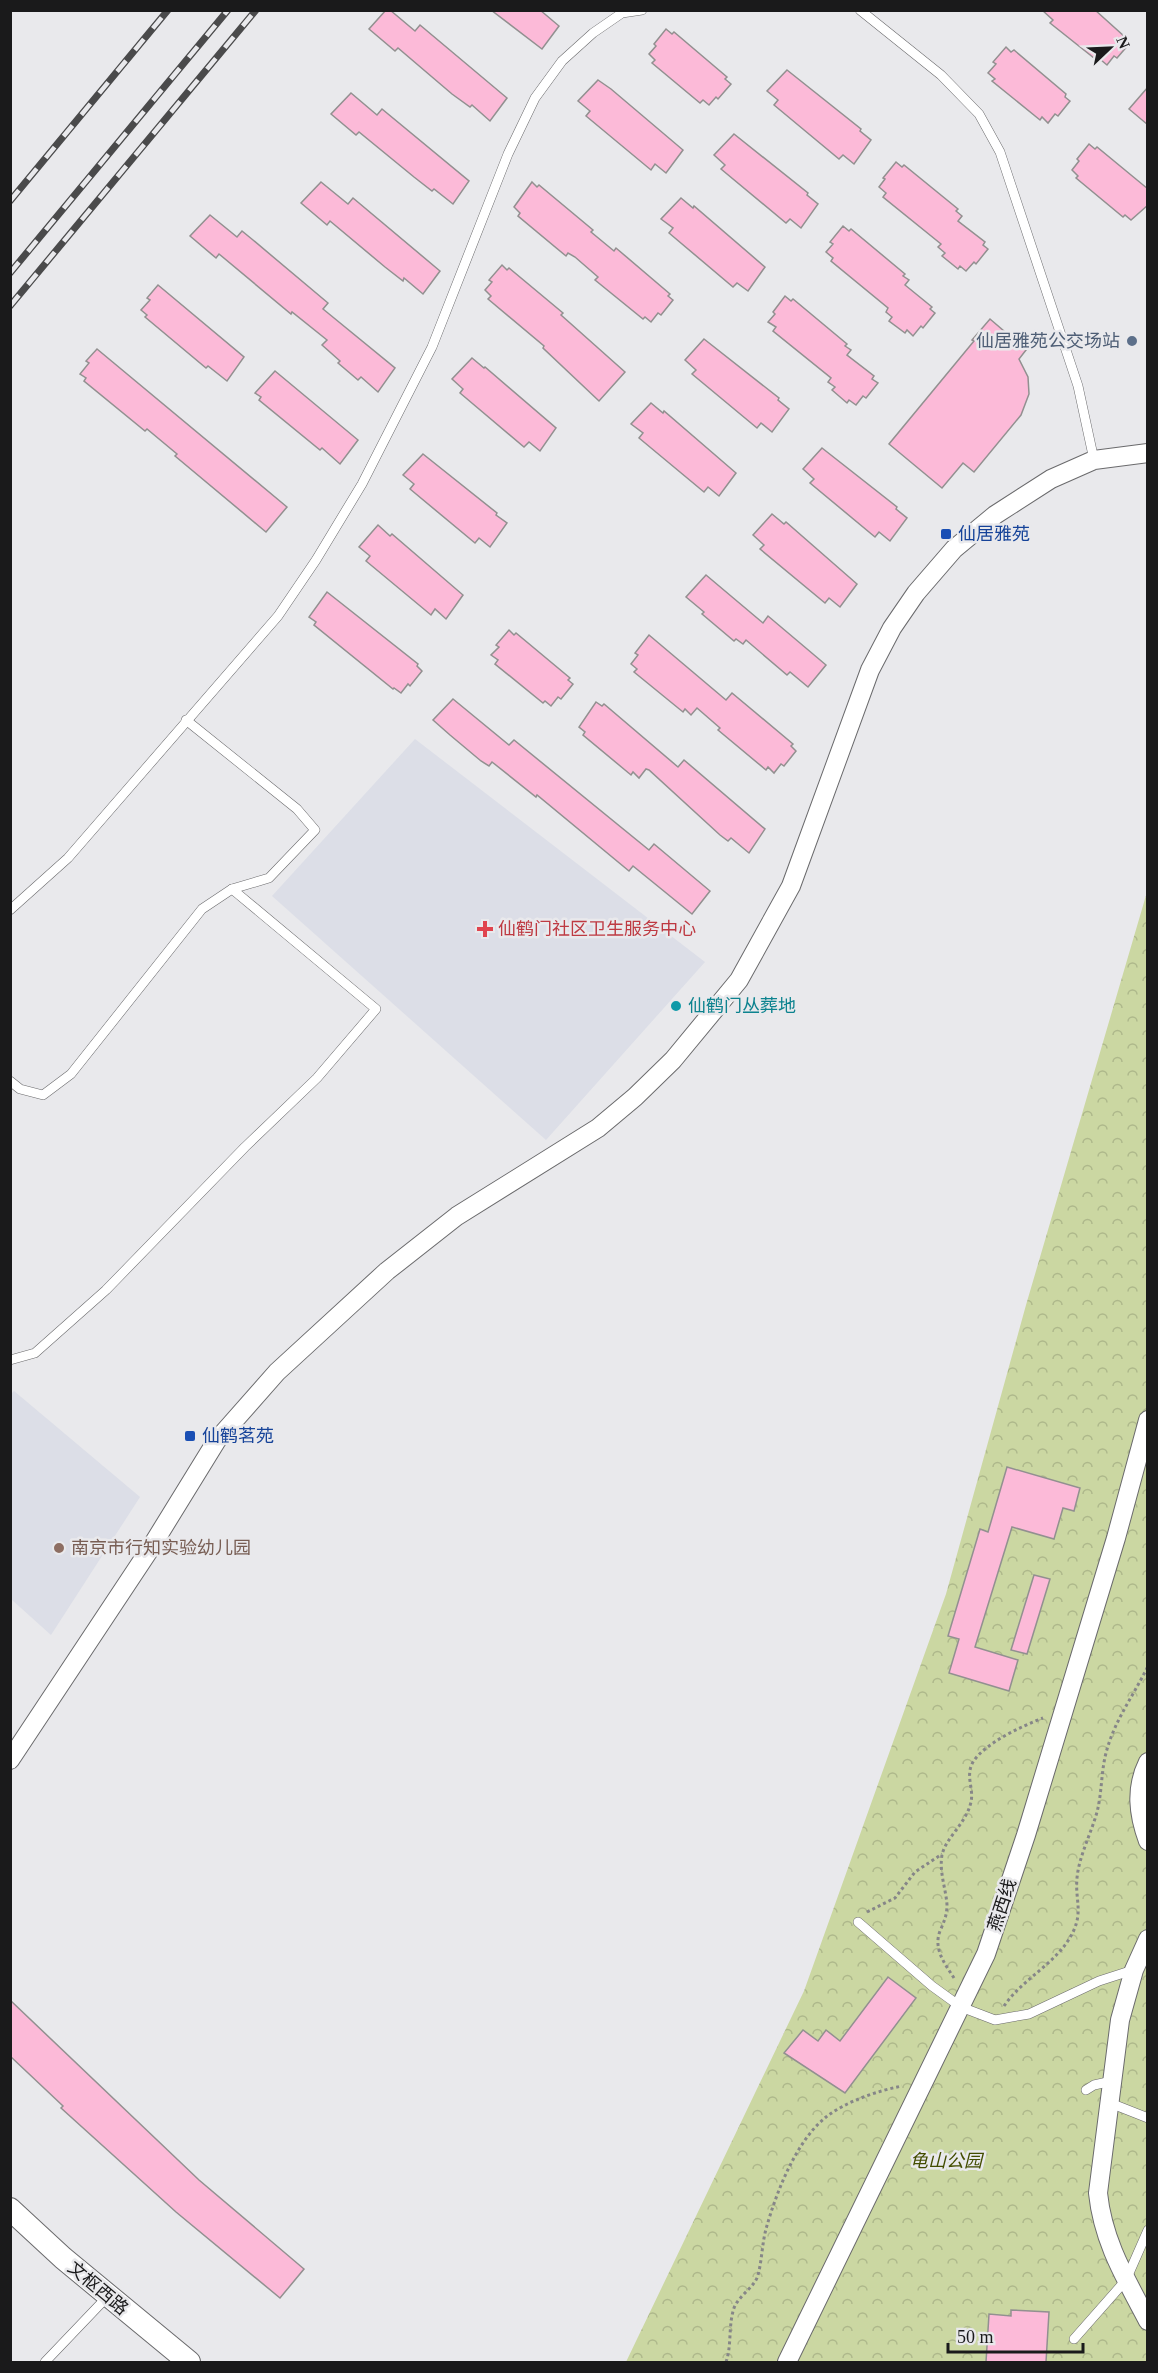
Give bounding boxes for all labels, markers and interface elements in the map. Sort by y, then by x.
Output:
north arrow [1080,18,1140,78]
text: N [1113,34,1134,51]
place label: 仙居雅苑公交场站 [976,331,1120,351]
marker: 仙居雅苑公交场站 [1125,334,1139,348]
place label: 仙居雅苑 [958,524,1030,544]
marker: 仙居雅苑 [939,527,953,541]
place label: 仙鹤门社区卫生服务中心 [498,919,696,939]
marker: 仙鹤门社区卫生服务中心 [476,920,494,938]
place label: 仙鹤门丛葬地 [688,996,796,1016]
marker: 仙鹤门丛葬地 [669,999,683,1013]
place label: 仙鹤茗苑 [202,1426,274,1446]
marker: 仙鹤茗苑 [183,1429,197,1443]
place label: 南京市行知实验幼儿园 [71,1538,251,1558]
marker: 南京市行知实验幼儿园 [52,1541,66,1555]
street label: 燕西线 [984,1876,1020,1934]
park label: 龟山公园 [910,2151,985,2171]
street label: 文枢西路 [64,2257,132,2319]
scale bar [948,2316,1083,2354]
text: 50 m [957,2327,994,2347]

